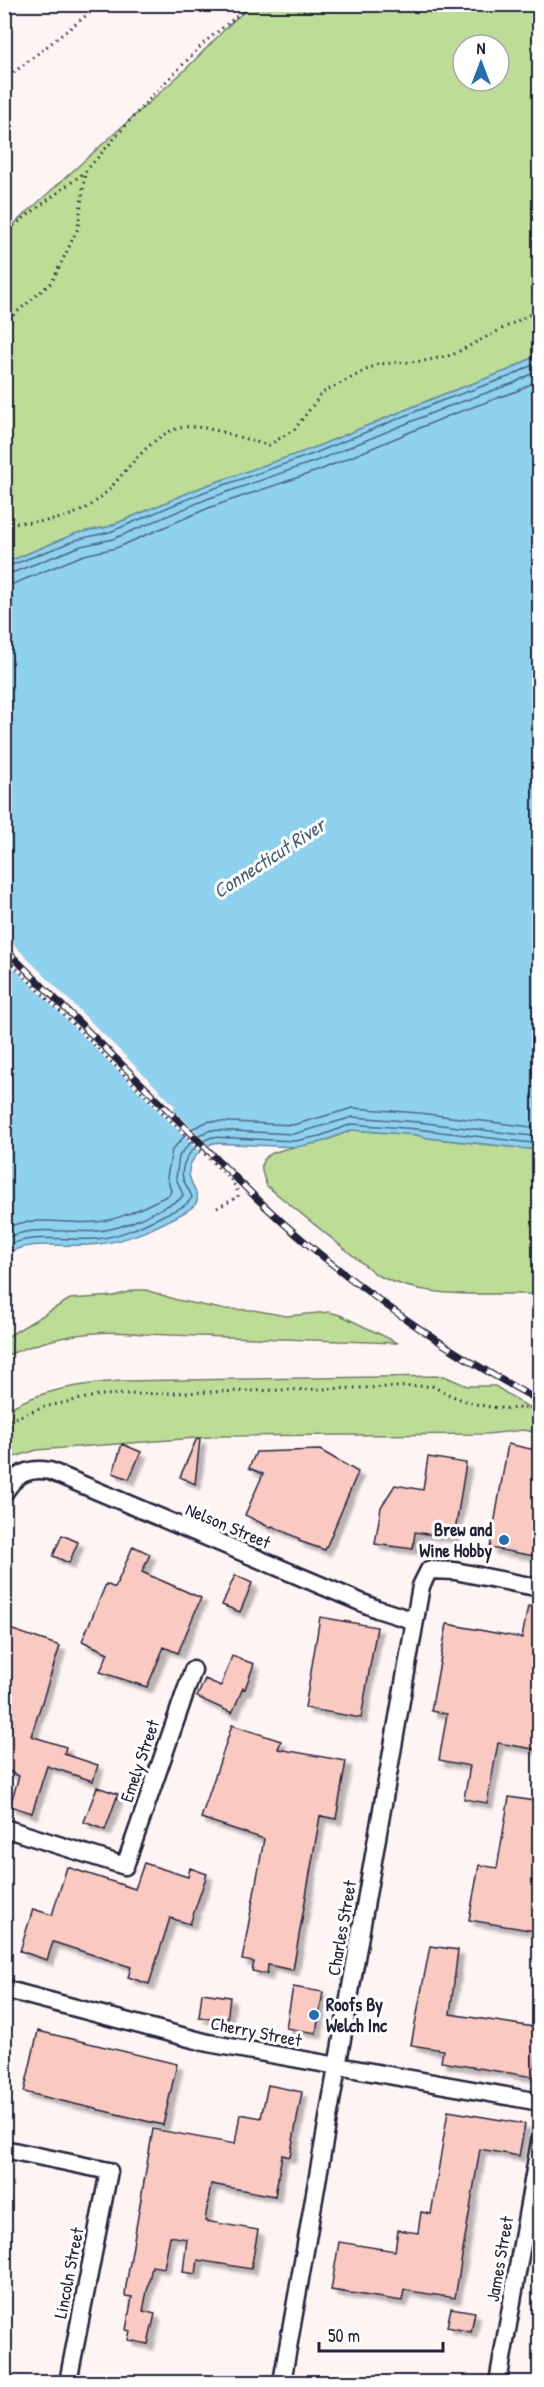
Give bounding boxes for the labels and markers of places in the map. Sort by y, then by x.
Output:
place label: Brew and Wine Hobby [419,1517,492,1564]
marker: Brew and Wine Hobby [497,1533,511,1547]
place label: Roofs By Welch Inc [326,1992,388,2038]
marker: Roofs By Welch Inc [307,2008,321,2022]

